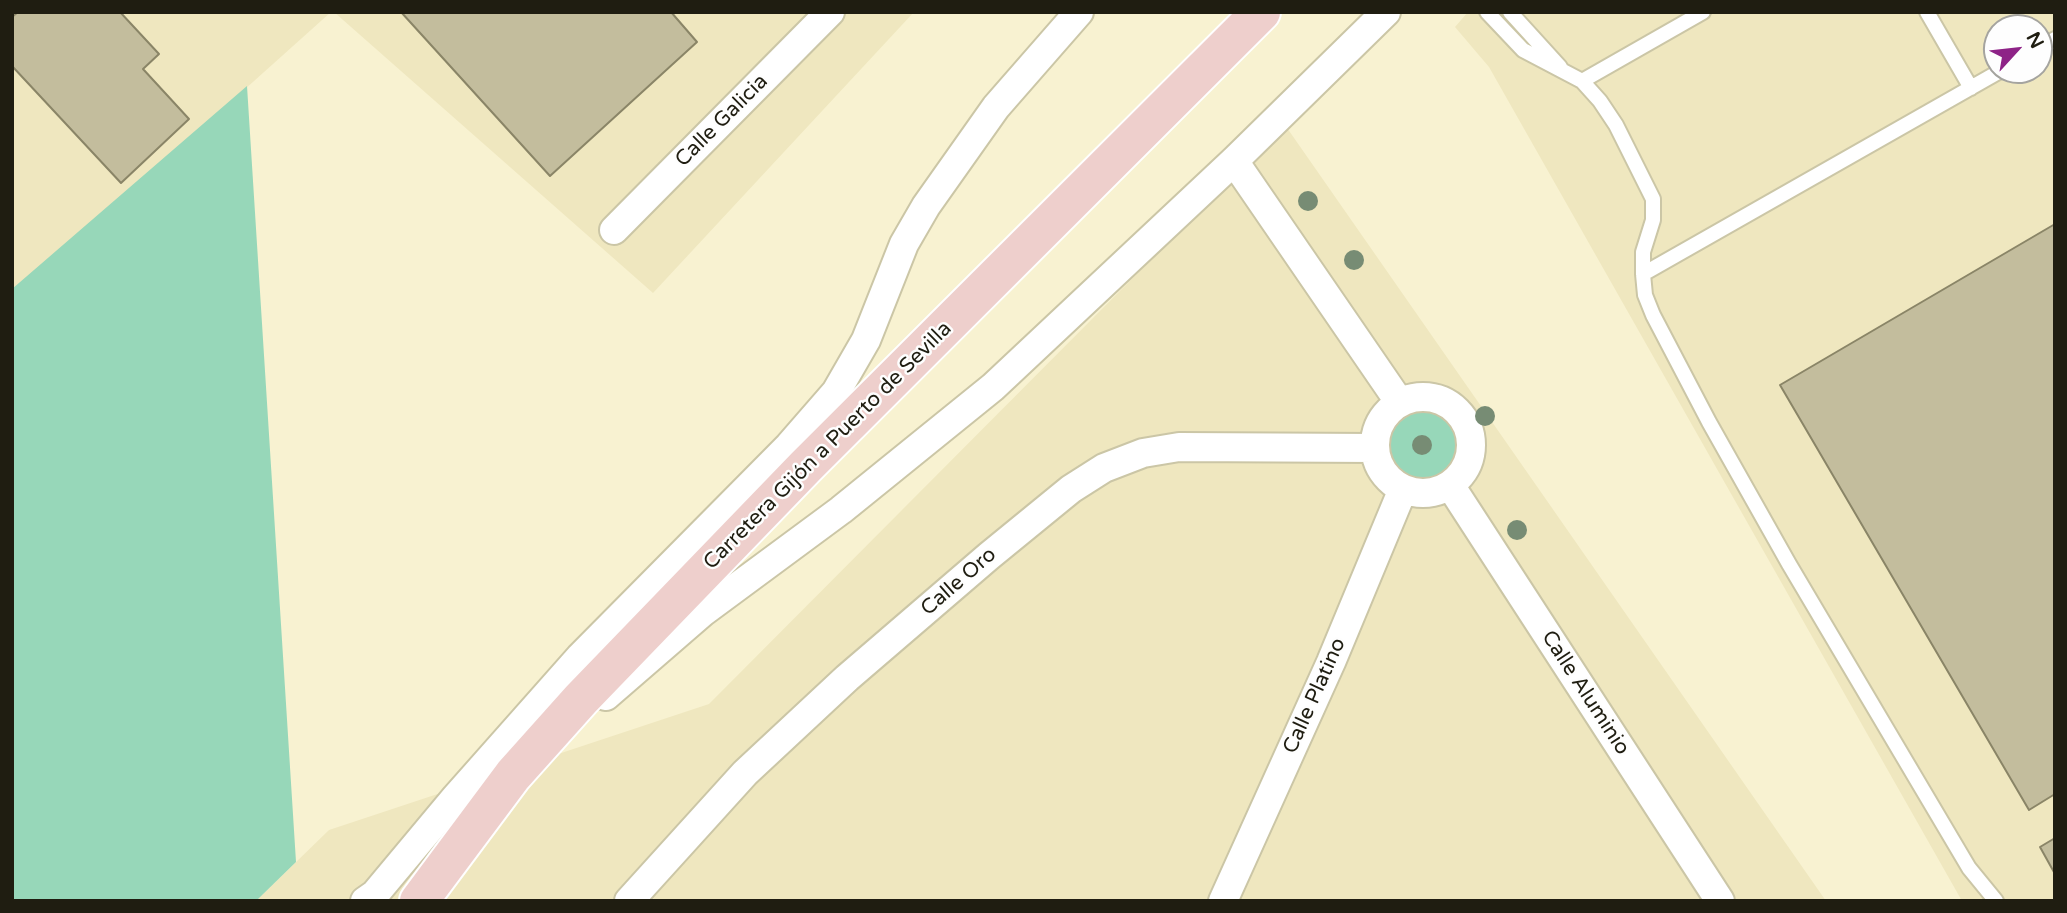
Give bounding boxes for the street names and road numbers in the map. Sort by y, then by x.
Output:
street label: Calle Galicia [670,69,774,173]
street label: Carretera Gijón a Puerto de Sevilla [699,317,957,575]
street label: Calle Oro [916,542,1002,622]
street label: Calle Aluminio [1535,626,1635,760]
street label: Calle Platino [1278,634,1352,758]

